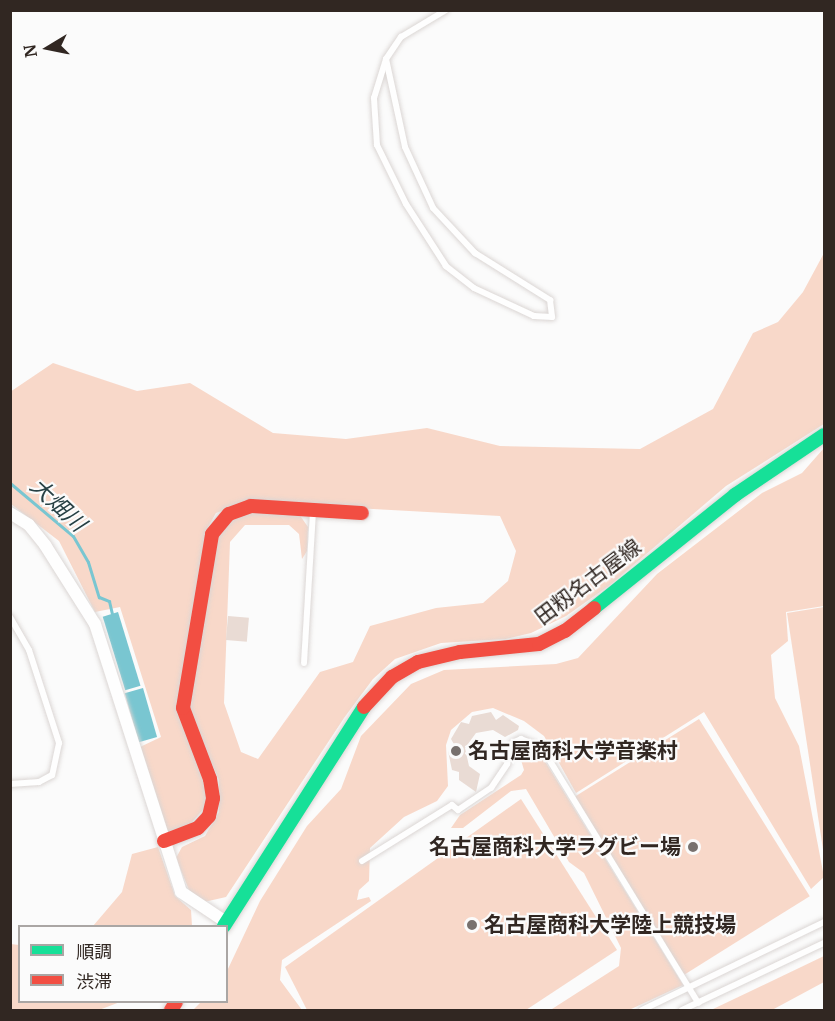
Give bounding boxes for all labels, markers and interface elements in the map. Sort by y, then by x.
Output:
north arrow [18,18,78,78]
text: N [19,43,41,59]
water label: 大畑川 [25,473,91,537]
street label: 田籾名古屋線 [530,534,646,630]
place label: 名古屋商科大学音楽村 [468,738,678,764]
marker: 名古屋商科大学音楽村 [449,744,463,758]
place label: 名古屋商科大学ラグビー場 [429,834,681,860]
marker: 名古屋商科大学ラグビー場 [686,840,700,854]
place label: 名古屋商科大学陸上競技場 [484,912,736,938]
marker: 名古屋商科大学陸上競技場 [465,918,479,932]
legend [18,925,228,1003]
text: 順調 [76,940,112,963]
text: 渋滞 [76,970,112,993]

